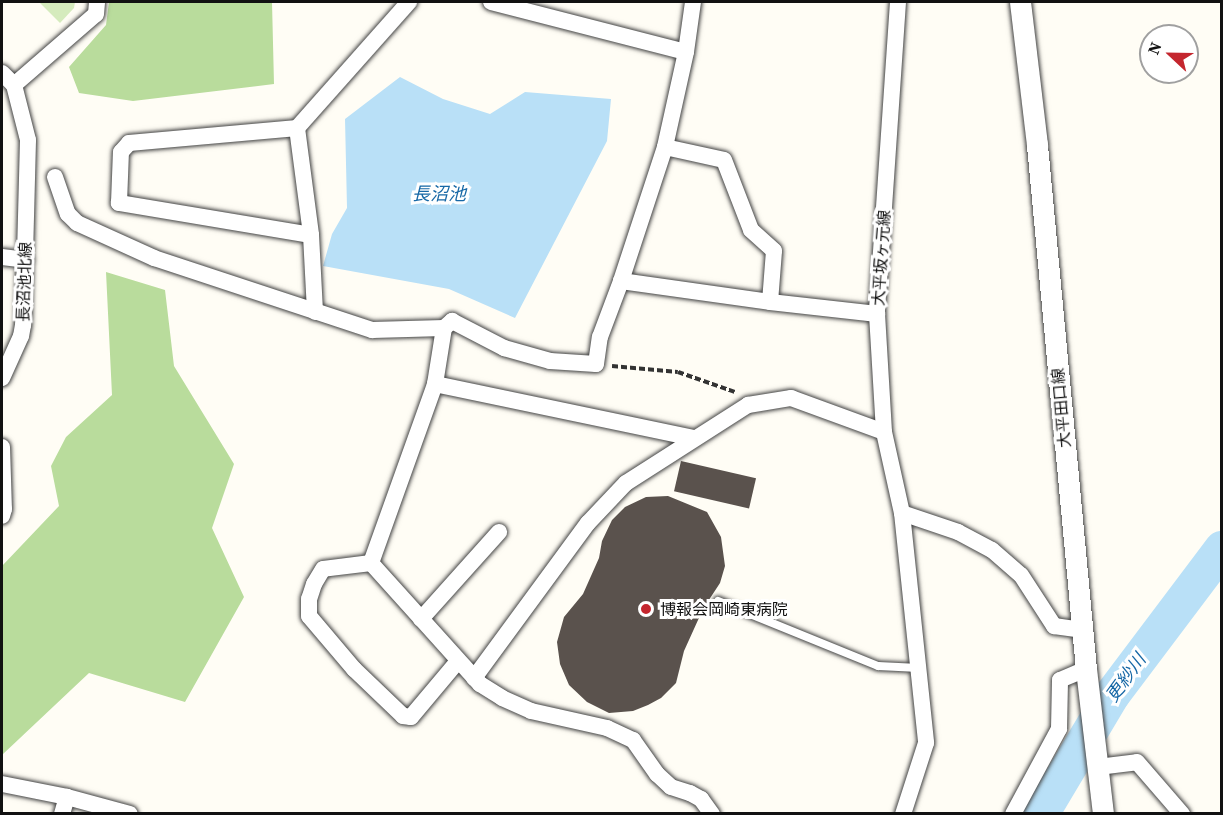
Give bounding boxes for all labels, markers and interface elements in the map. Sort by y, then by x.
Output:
north arrow [1139,24,1199,84]
text: N [1142,38,1167,58]
water label: 長沼池 [412,183,466,205]
street label: 大平坂ヶ元線 [868,209,894,307]
street label: 長沼池北線 [13,242,35,322]
street label: 大平田口線 [1048,367,1074,449]
place label: 博報会岡崎東病院 [660,599,788,619]
marker: 博報会岡崎東病院 [637,600,655,618]
water label: 更紗川 [1101,650,1151,706]

